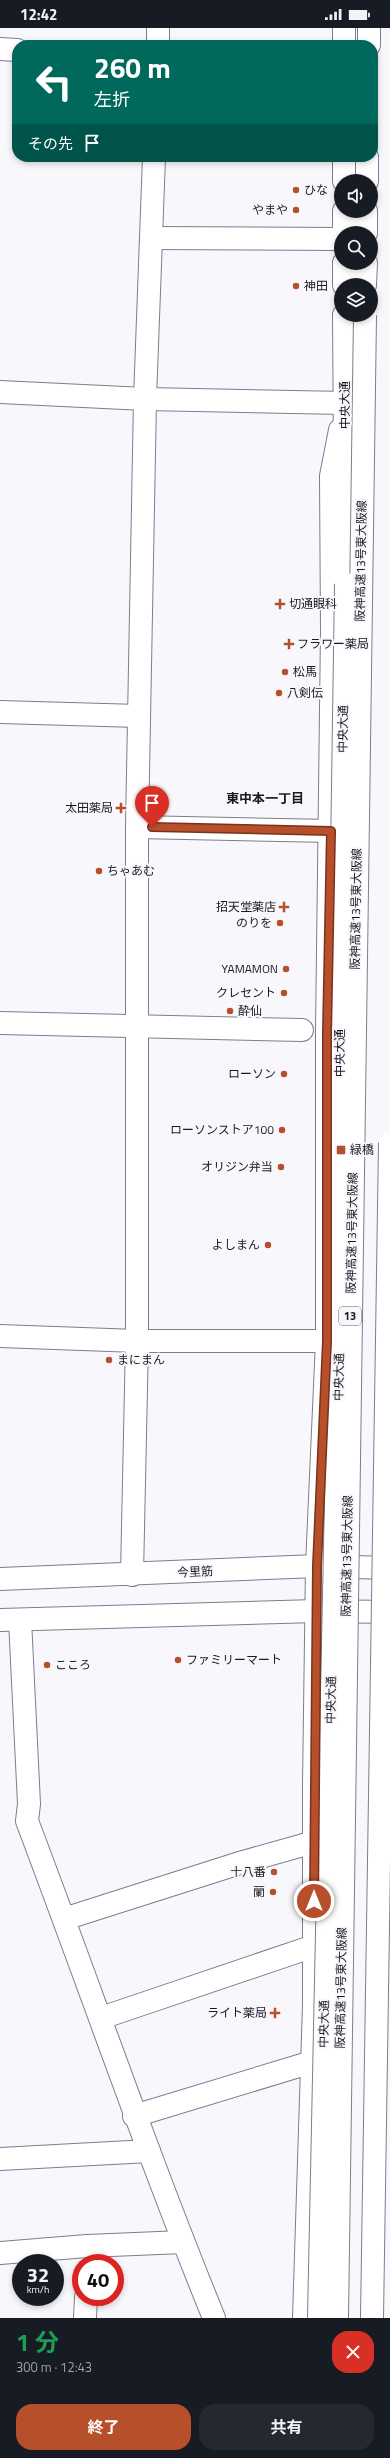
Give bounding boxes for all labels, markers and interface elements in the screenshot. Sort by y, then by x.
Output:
text: 12:42 [20,3,57,26]
text: 260 m [94,46,171,89]
icon: left [28,56,80,108]
text: 左折 [94,86,130,113]
text: その先 [28,132,73,155]
icon: arrive [81,132,103,154]
map controls [334,174,378,322]
button: sound [334,174,378,218]
place label: ひな [304,180,328,199]
marker: ひな [291,185,301,195]
place label: やまや [252,200,288,219]
marker: やまや [291,205,301,215]
button: search [334,226,378,270]
place label: 神田 [304,276,328,295]
button: layers [334,278,378,322]
marker: 神田 [291,281,301,291]
street label: 中央大通 [335,381,354,429]
street label: 阪神高速13号東大阪線 [350,500,371,622]
place label: 切通眼科 [289,594,337,613]
marker: 切通眼科 [274,598,286,610]
place label: フラワー薬局 [297,634,369,653]
marker: フラワー薬局 [284,639,294,649]
place label: 松馬 [293,662,317,681]
marker: 松馬 [280,667,290,677]
place label: 八剣伝 [287,683,323,702]
marker: 八剣伝 [274,688,284,698]
street label: 中央大通 [333,705,352,753]
pin [135,786,169,827]
district label: 東中本一丁目 [226,788,304,808]
icon: arrive [141,792,163,814]
place label: 太田薬局 [65,798,113,817]
marker: 太田薬局 [116,803,126,813]
street label: 阪神高速13号東大阪線 [345,848,366,970]
place label: ちゃあむ [107,861,155,880]
marker: ちゃあむ [94,866,104,876]
place label: 招天堂薬店 [216,897,276,916]
marker: 招天堂薬店 [279,902,289,912]
place label: のりを [236,913,272,932]
marker: のりを [275,918,285,928]
place label: YAMAMON [222,959,278,978]
marker: YAMAMON [281,964,291,974]
place label: クレセント [216,983,276,1002]
marker: クレセント [279,988,289,998]
place label: 酔仙 [238,1001,262,1020]
marker: 酔仙 [225,1006,235,1016]
street label: 中央大通 [330,1029,349,1077]
place label: ローソン [228,1064,276,1083]
marker: ローソン [279,1069,289,1079]
place label: ローソンストア100 [170,1120,274,1139]
marker: ローソンストア100 [277,1125,287,1135]
place label: 緑橋 [350,1140,374,1159]
marker: 緑橋 [335,1144,347,1156]
place label: オリジン弁当 [201,1157,273,1176]
marker: オリジン弁当 [276,1162,286,1172]
street label: 阪神高速13号東大阪線 [341,1172,362,1294]
place label: よしまん [212,1235,260,1254]
marker: よしまん [263,1240,273,1250]
road number: 13 [339,1307,361,1325]
place label: まにまん [117,1350,165,1369]
street label: 中央大通 [329,1353,348,1401]
marker: まにまん [104,1355,114,1365]
street label: 阪神高速13号東大阪線 [336,1495,357,1617]
street label: 今里筋 [176,1561,213,1582]
place label: ファミリーマート [186,1650,282,1669]
place label: こころ [55,1655,91,1674]
marker: ファミリーマート [173,1655,183,1665]
marker: こころ [42,1660,52,1670]
street label: 中央大通 [321,1676,340,1724]
place label: 十八番 [230,1862,266,1881]
marker: 十八番 [269,1867,279,1877]
position arrow [293,1880,335,1922]
place label: 蘭 [253,1882,265,1901]
marker: 蘭 [268,1887,278,1897]
street label: 阪神高速13号東大阪線 [330,1927,351,2049]
street label: 中央大通 [314,2000,333,2048]
place label: ライト薬局 [207,2003,267,2022]
marker: ライト薬局 [270,2008,280,2018]
speed limit sign: 40 [72,2254,124,2306]
text: 32 [27,2259,49,2290]
text: km/h [27,2282,49,2297]
text: 1 分 [16,2324,59,2360]
button: close [332,2331,374,2373]
text: 300 m · 12:43 [16,2357,92,2377]
button: 終了 [16,2404,191,2450]
button: 共有 [199,2404,374,2450]

